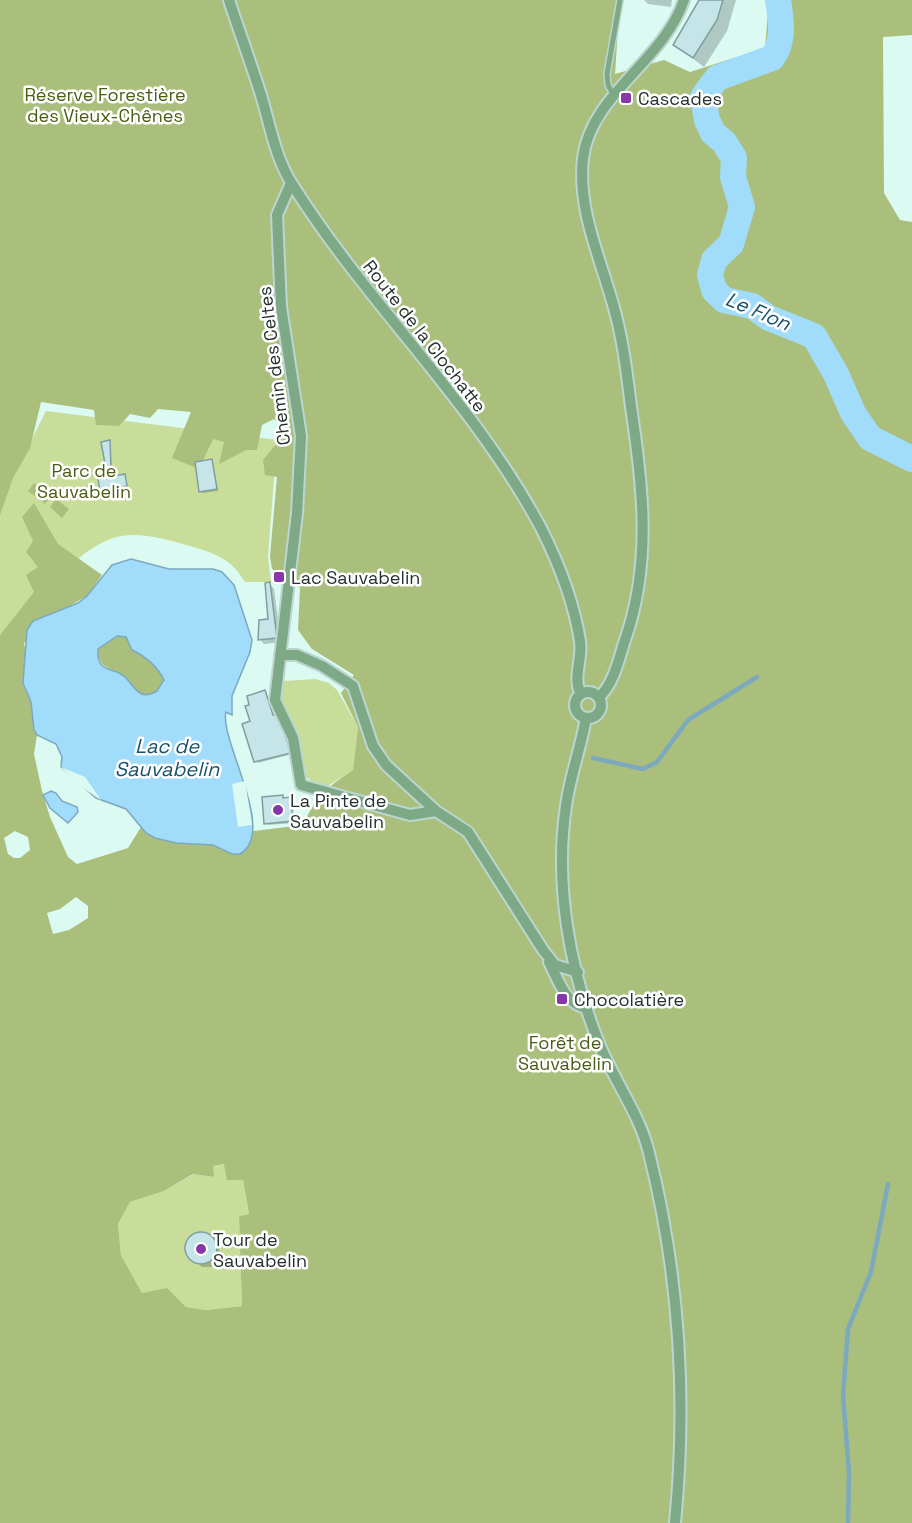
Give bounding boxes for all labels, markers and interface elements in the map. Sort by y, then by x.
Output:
park label: Réserve Forestière des Vieux-Chênes [24,83,186,127]
place label: Cascades [638,87,722,110]
marker: Cascades [619,91,633,105]
street label: Route de la Clochatte [358,255,492,417]
street label: Chemin des Celtes [253,285,295,447]
water label: Le Flon [722,286,795,337]
park label: Parc de Sauvabelin [37,459,131,503]
place label: Lac Sauvabelin [291,566,420,589]
marker: Lac Sauvabelin [272,570,286,584]
water label: Lac de Sauvabelin [115,733,220,782]
place label: La Pinte de Sauvabelin [290,789,386,833]
marker: La Pinte de Sauvabelin [271,803,285,817]
place label: Chocolatière [574,988,684,1011]
marker: Chocolatière [555,992,569,1006]
park label: Forêt de Sauvabelin [518,1031,612,1075]
place label: Tour de Sauvabelin [213,1228,307,1272]
marker: Tour de Sauvabelin [194,1242,208,1256]

